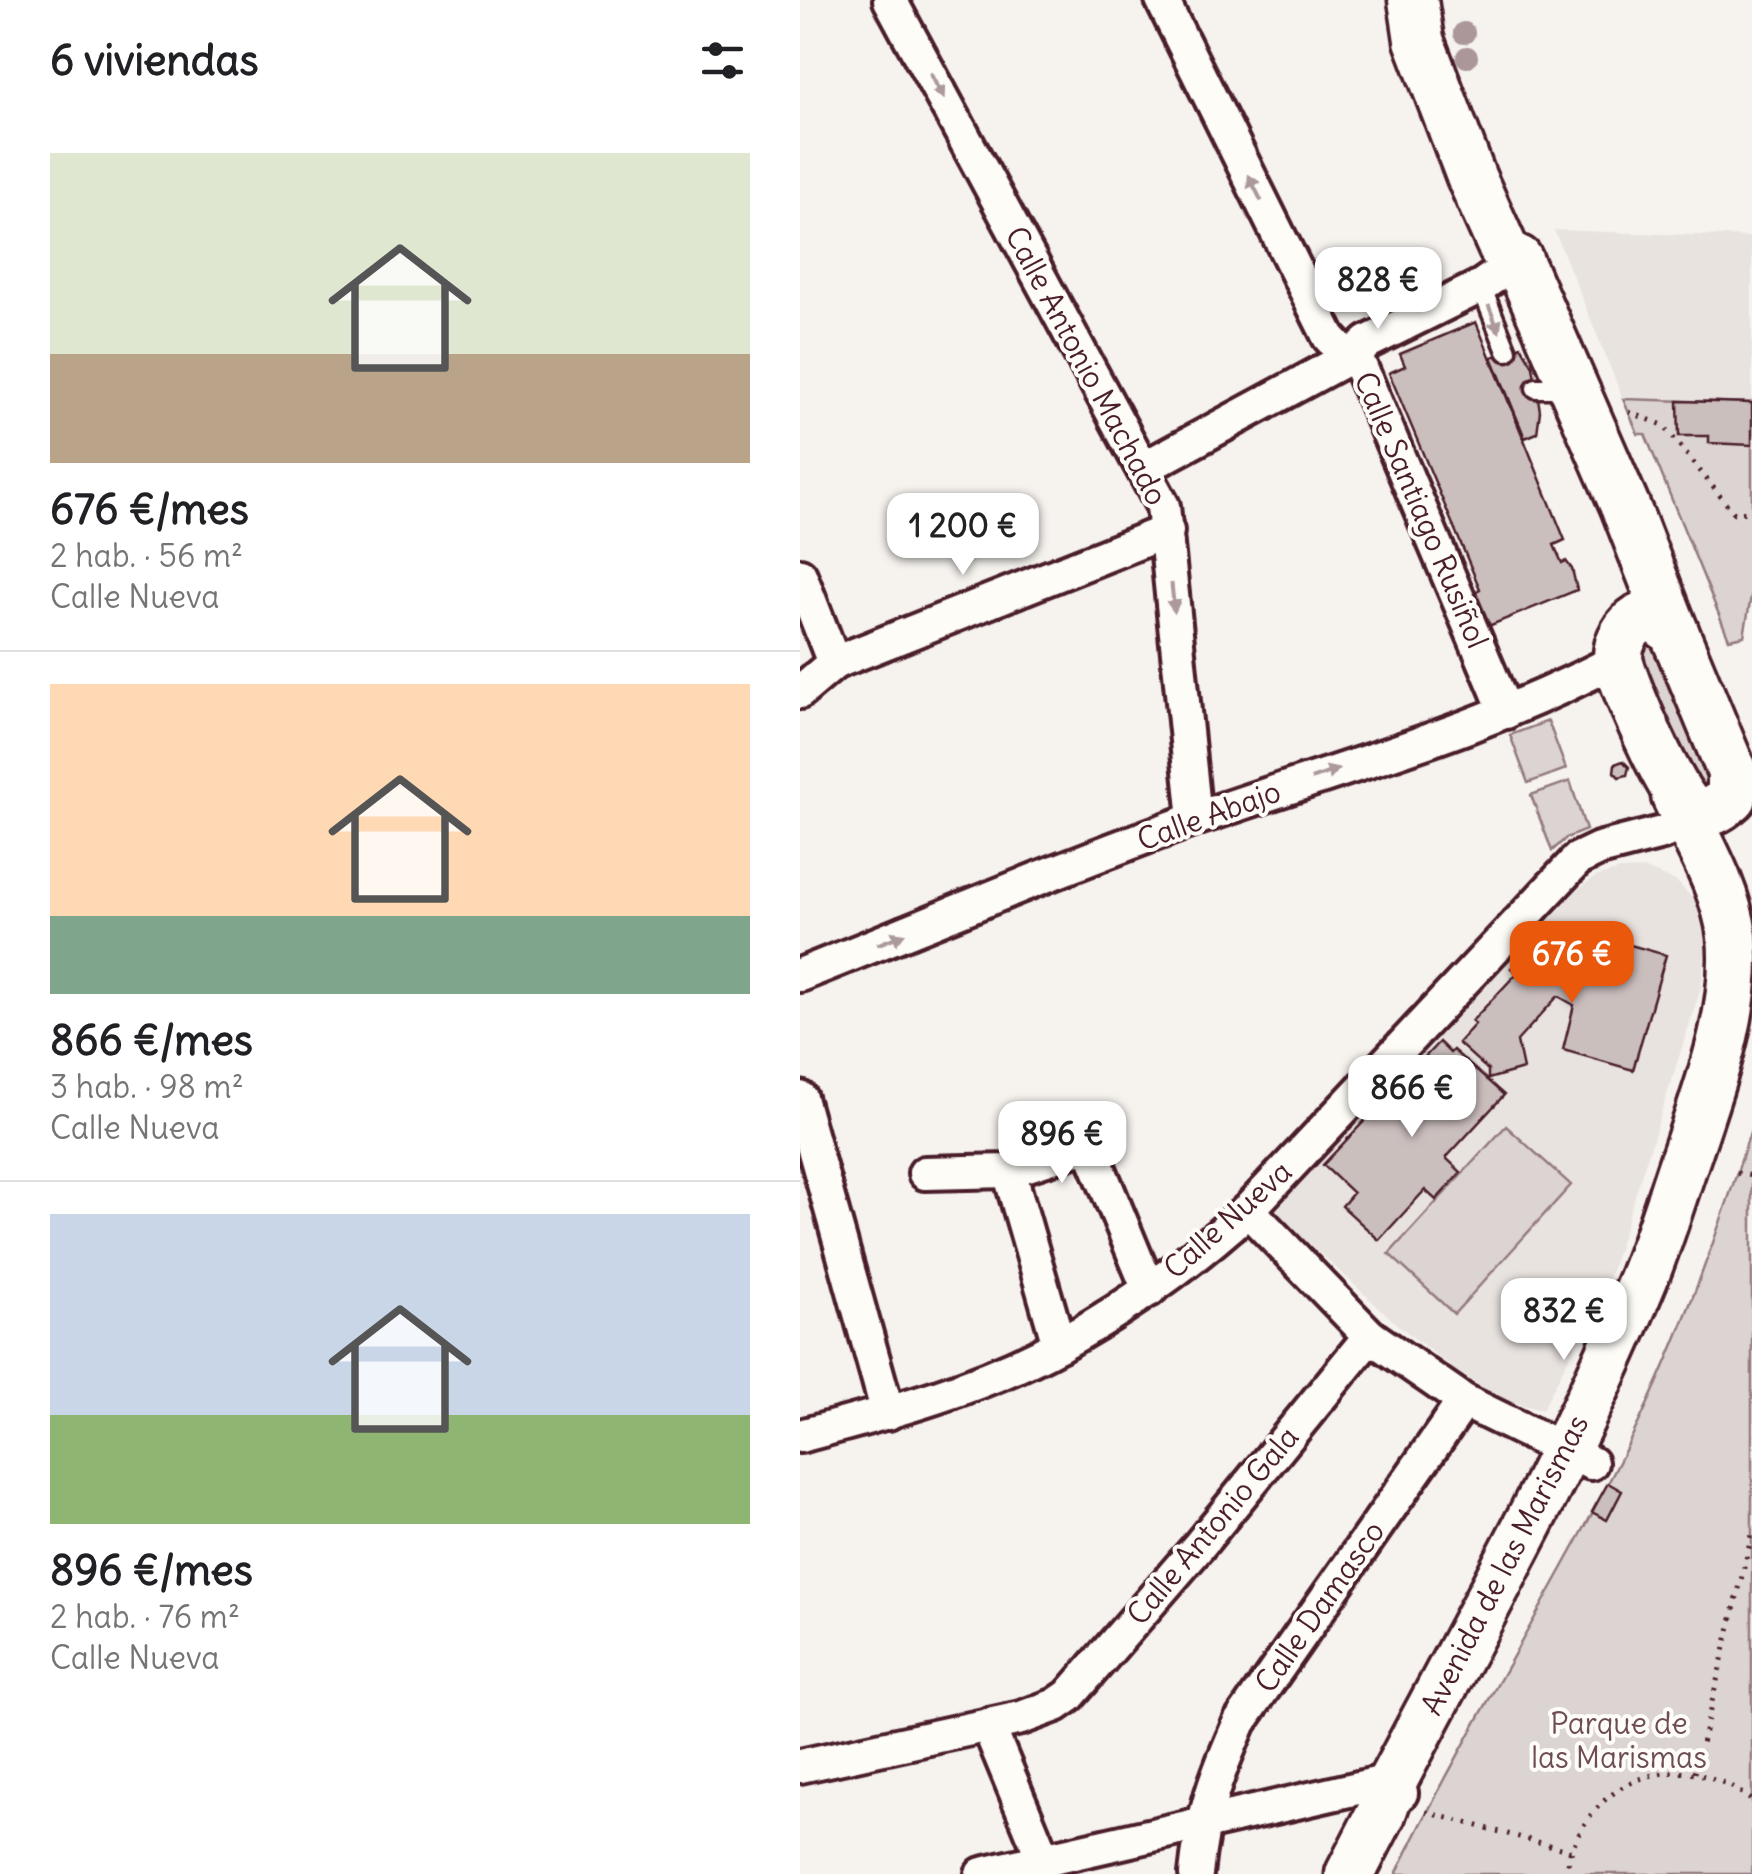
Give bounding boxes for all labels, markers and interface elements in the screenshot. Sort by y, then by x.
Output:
icon: filters [695,33,750,88]
text: 6 viviendas [50,34,259,86]
one-way arrow [928,71,945,100]
one-way arrow [1246,173,1263,202]
icon: home [310,218,490,398]
street label: Calle Antonio Machado [997,220,1176,511]
pin: 828 € [1308,247,1448,332]
text: 828 € [1337,259,1419,300]
one-way arrow [1487,304,1503,334]
street label: Calle Santiago Rusiñol [1346,366,1497,654]
text: 676 €/mes [50,483,249,535]
pin: 1 200 € [871,493,1055,578]
text: 1 200 € [909,505,1017,546]
text: 2 hab. · 56 m² [50,535,243,576]
text: Calle Nueva [50,576,220,617]
one-way arrow [1166,583,1182,615]
icon: home [310,749,490,929]
one-way arrow [1311,766,1341,781]
street label: Calle Abajo [1132,772,1286,859]
pin: 676 € [1502,921,1642,1006]
one-way arrow [876,931,906,947]
text: 676 € [1532,933,1612,974]
text: 866 €/mes [50,1014,253,1066]
pin: 866 € [1342,1055,1482,1140]
text: 3 hab. · 98 m² [50,1066,244,1107]
text: 866 € [1370,1067,1454,1108]
pin: 896 € [992,1101,1132,1186]
text: Calle Nueva [50,1107,220,1148]
text: 896 € [1020,1113,1104,1154]
street label: Calle Nueva [1156,1152,1299,1287]
pin: 832 € [1494,1278,1634,1363]
icon: home [310,1279,490,1459]
text: 832 € [1523,1290,1605,1331]
street label: Avenida de las Marismas [1412,1408,1596,1721]
street label: Calle Antonio Gala [1118,1418,1306,1632]
street label: Calle Damasco [1246,1513,1392,1700]
text: 896 €/mes [50,1544,253,1596]
text: 2 hab. · 76 m² [50,1596,240,1637]
text: Calle Nueva [50,1637,220,1678]
park label: Parque de las Marismas [1531,1704,1707,1776]

